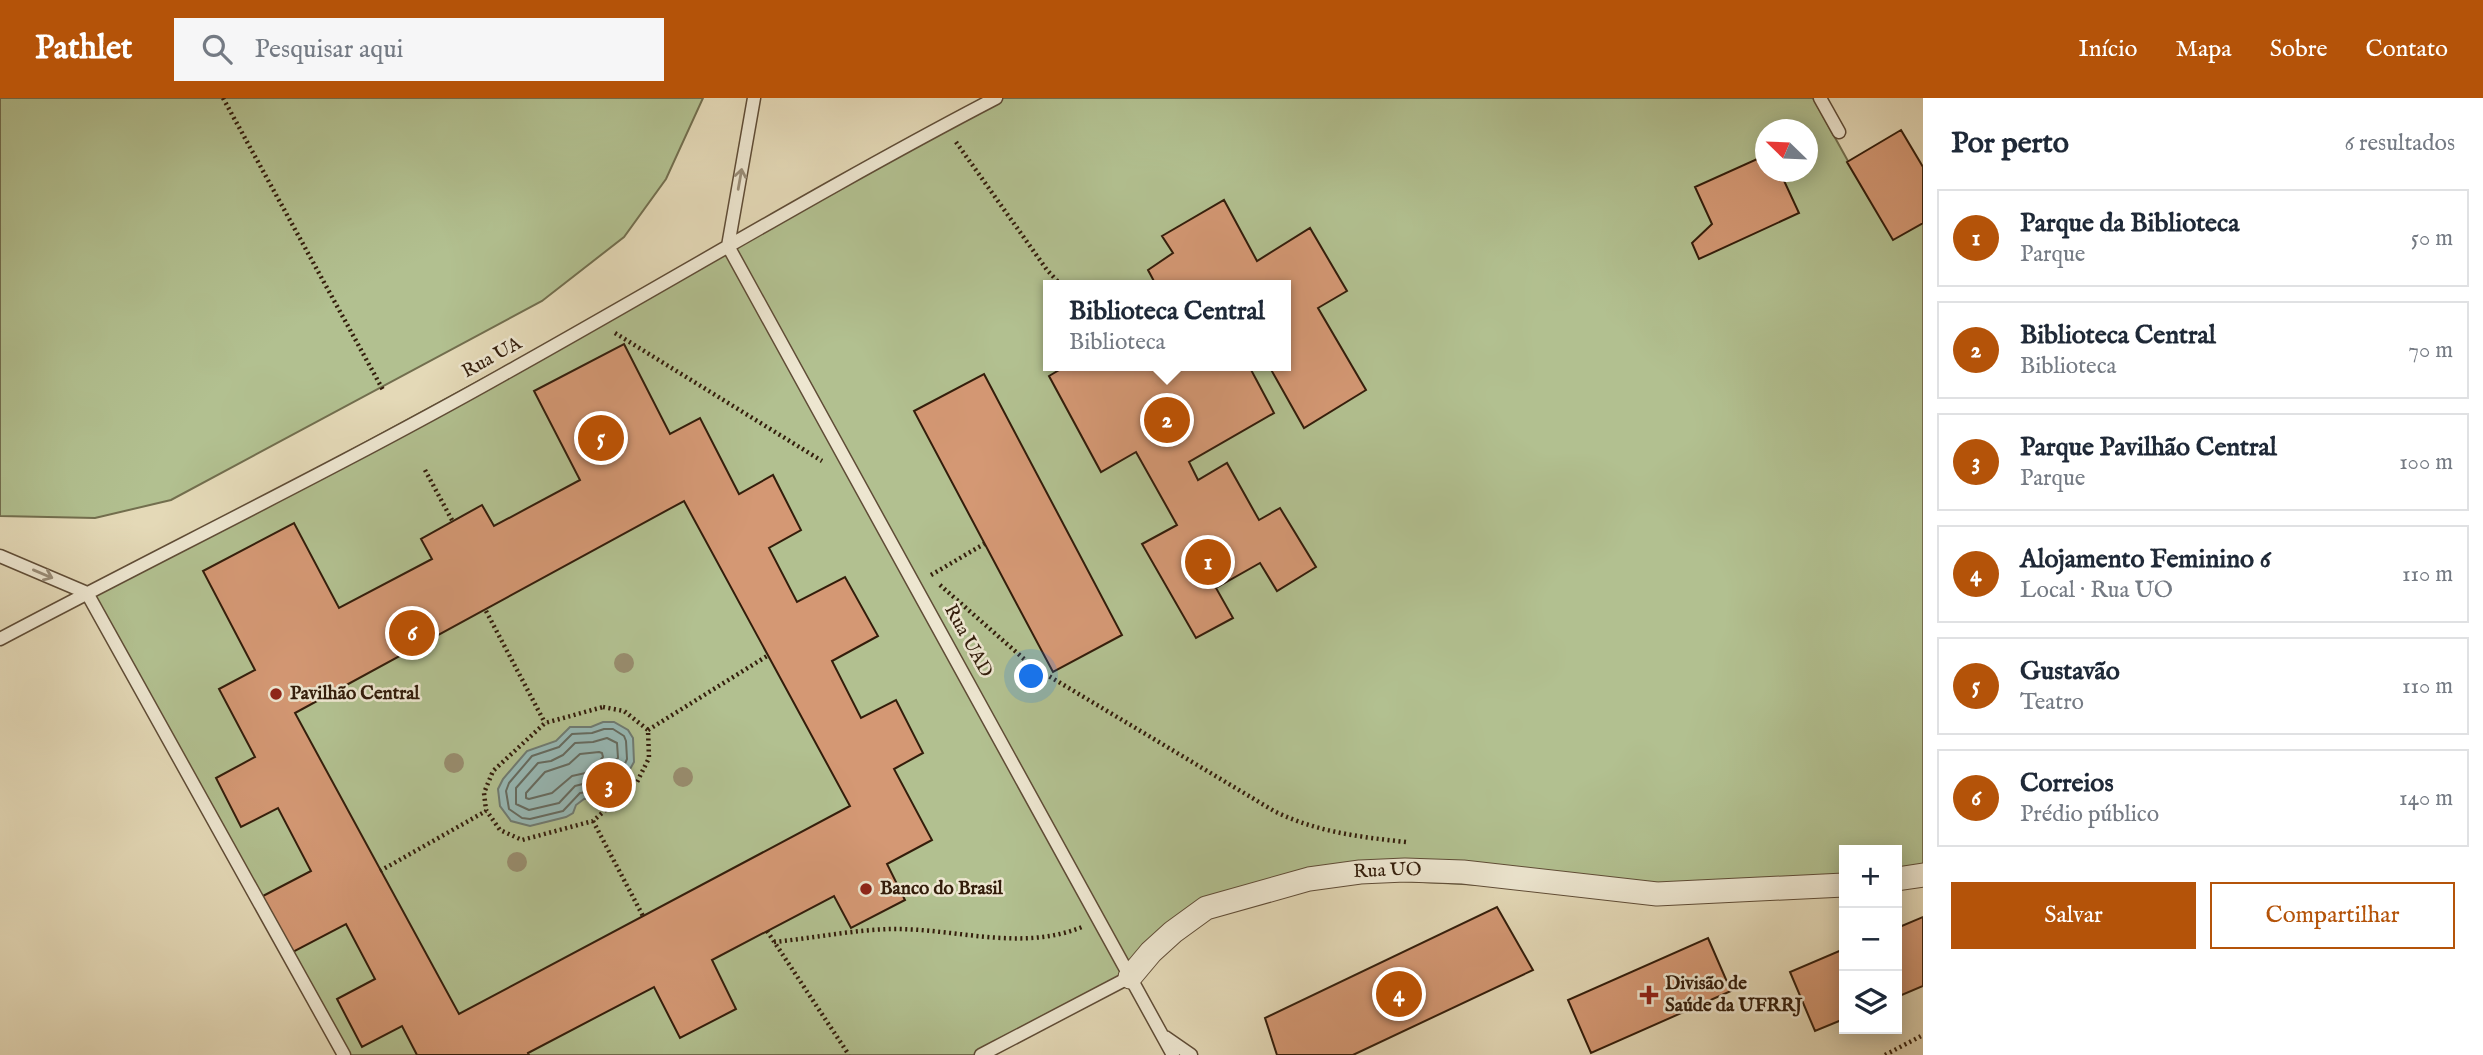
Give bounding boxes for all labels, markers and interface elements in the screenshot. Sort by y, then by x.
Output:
search box [174,18,664,81]
text: Pathlet [35,28,132,70]
icon: search [198,30,236,68]
text: Pesquisar aqui [254,33,404,66]
text: Início [2078,34,2137,65]
text: Mapa [2175,34,2232,65]
text: Sobre [2270,34,2328,65]
text: Contato [2366,34,2448,65]
north arrow [1755,119,1818,182]
text: Por perto [1951,125,2069,163]
text: 6 resultados [2344,129,2455,158]
one-way arrow [734,168,747,191]
text: Parque da Biblioteca [2020,207,2239,240]
text: 1 [1972,224,1980,253]
text: 50 m [2411,224,2453,253]
text: Parque [2020,240,2085,269]
popup [1043,280,1291,371]
text: Biblioteca Central [1069,295,1265,328]
text: Biblioteca Central [2020,319,2216,352]
text: Biblioteca [1069,328,1166,357]
street label: Rua UA [458,331,527,384]
text: 2 [1971,336,1981,365]
text: 70 m [2408,336,2453,365]
text: Biblioteca [2020,352,2116,381]
pin: 2 [1144,394,1190,446]
pin: 5 [578,412,624,464]
text: Parque Pavilhão Central [2020,431,2277,464]
text: 3 [1972,448,1980,477]
text: 100 m [2399,448,2453,477]
text: Parque [2020,464,2085,493]
pin: 1 [1185,536,1231,588]
text: Alojamento Feminino 6 [2020,543,2271,576]
text: 4 [1970,560,1982,589]
text: 110 m [2402,560,2453,589]
one-way arrow [32,568,54,581]
text: Local · Rua UO [2020,576,2173,605]
street label: Rua UAD [938,600,998,682]
pin: 6 [389,607,435,659]
text: Gustavão [2020,655,2120,688]
your location [1014,659,1048,693]
text: 5 [1972,672,1980,701]
text: 110 m [2402,672,2453,701]
place label: Pavilhão Central [290,682,420,706]
marker: Pavilhão Central [268,686,284,702]
text: Teatro [2020,688,2084,717]
pin: 3 [586,759,632,811]
text: Correios [2020,767,2114,800]
text: 6 [1971,784,1981,813]
text: 140 m [2399,784,2453,813]
text: Prédio público [2020,800,2159,829]
map controls [1839,845,1902,1034]
button: + [1839,845,1902,908]
street label: Rua UO [1353,858,1422,884]
place label: Banco do Brasil [880,877,1003,901]
marker: Banco do Brasil [858,881,874,897]
button: Salvar [1951,882,2196,949]
button: Compartilhar [2210,882,2455,949]
button: − [1839,908,1902,971]
pin: 4 [1376,968,1422,1020]
button: layers [1839,971,1902,1034]
place label: Divisão de Saúde da UFRRJ [1665,972,1803,1018]
marker: Divisão de Saúde da UFRRJ [1639,985,1659,1005]

